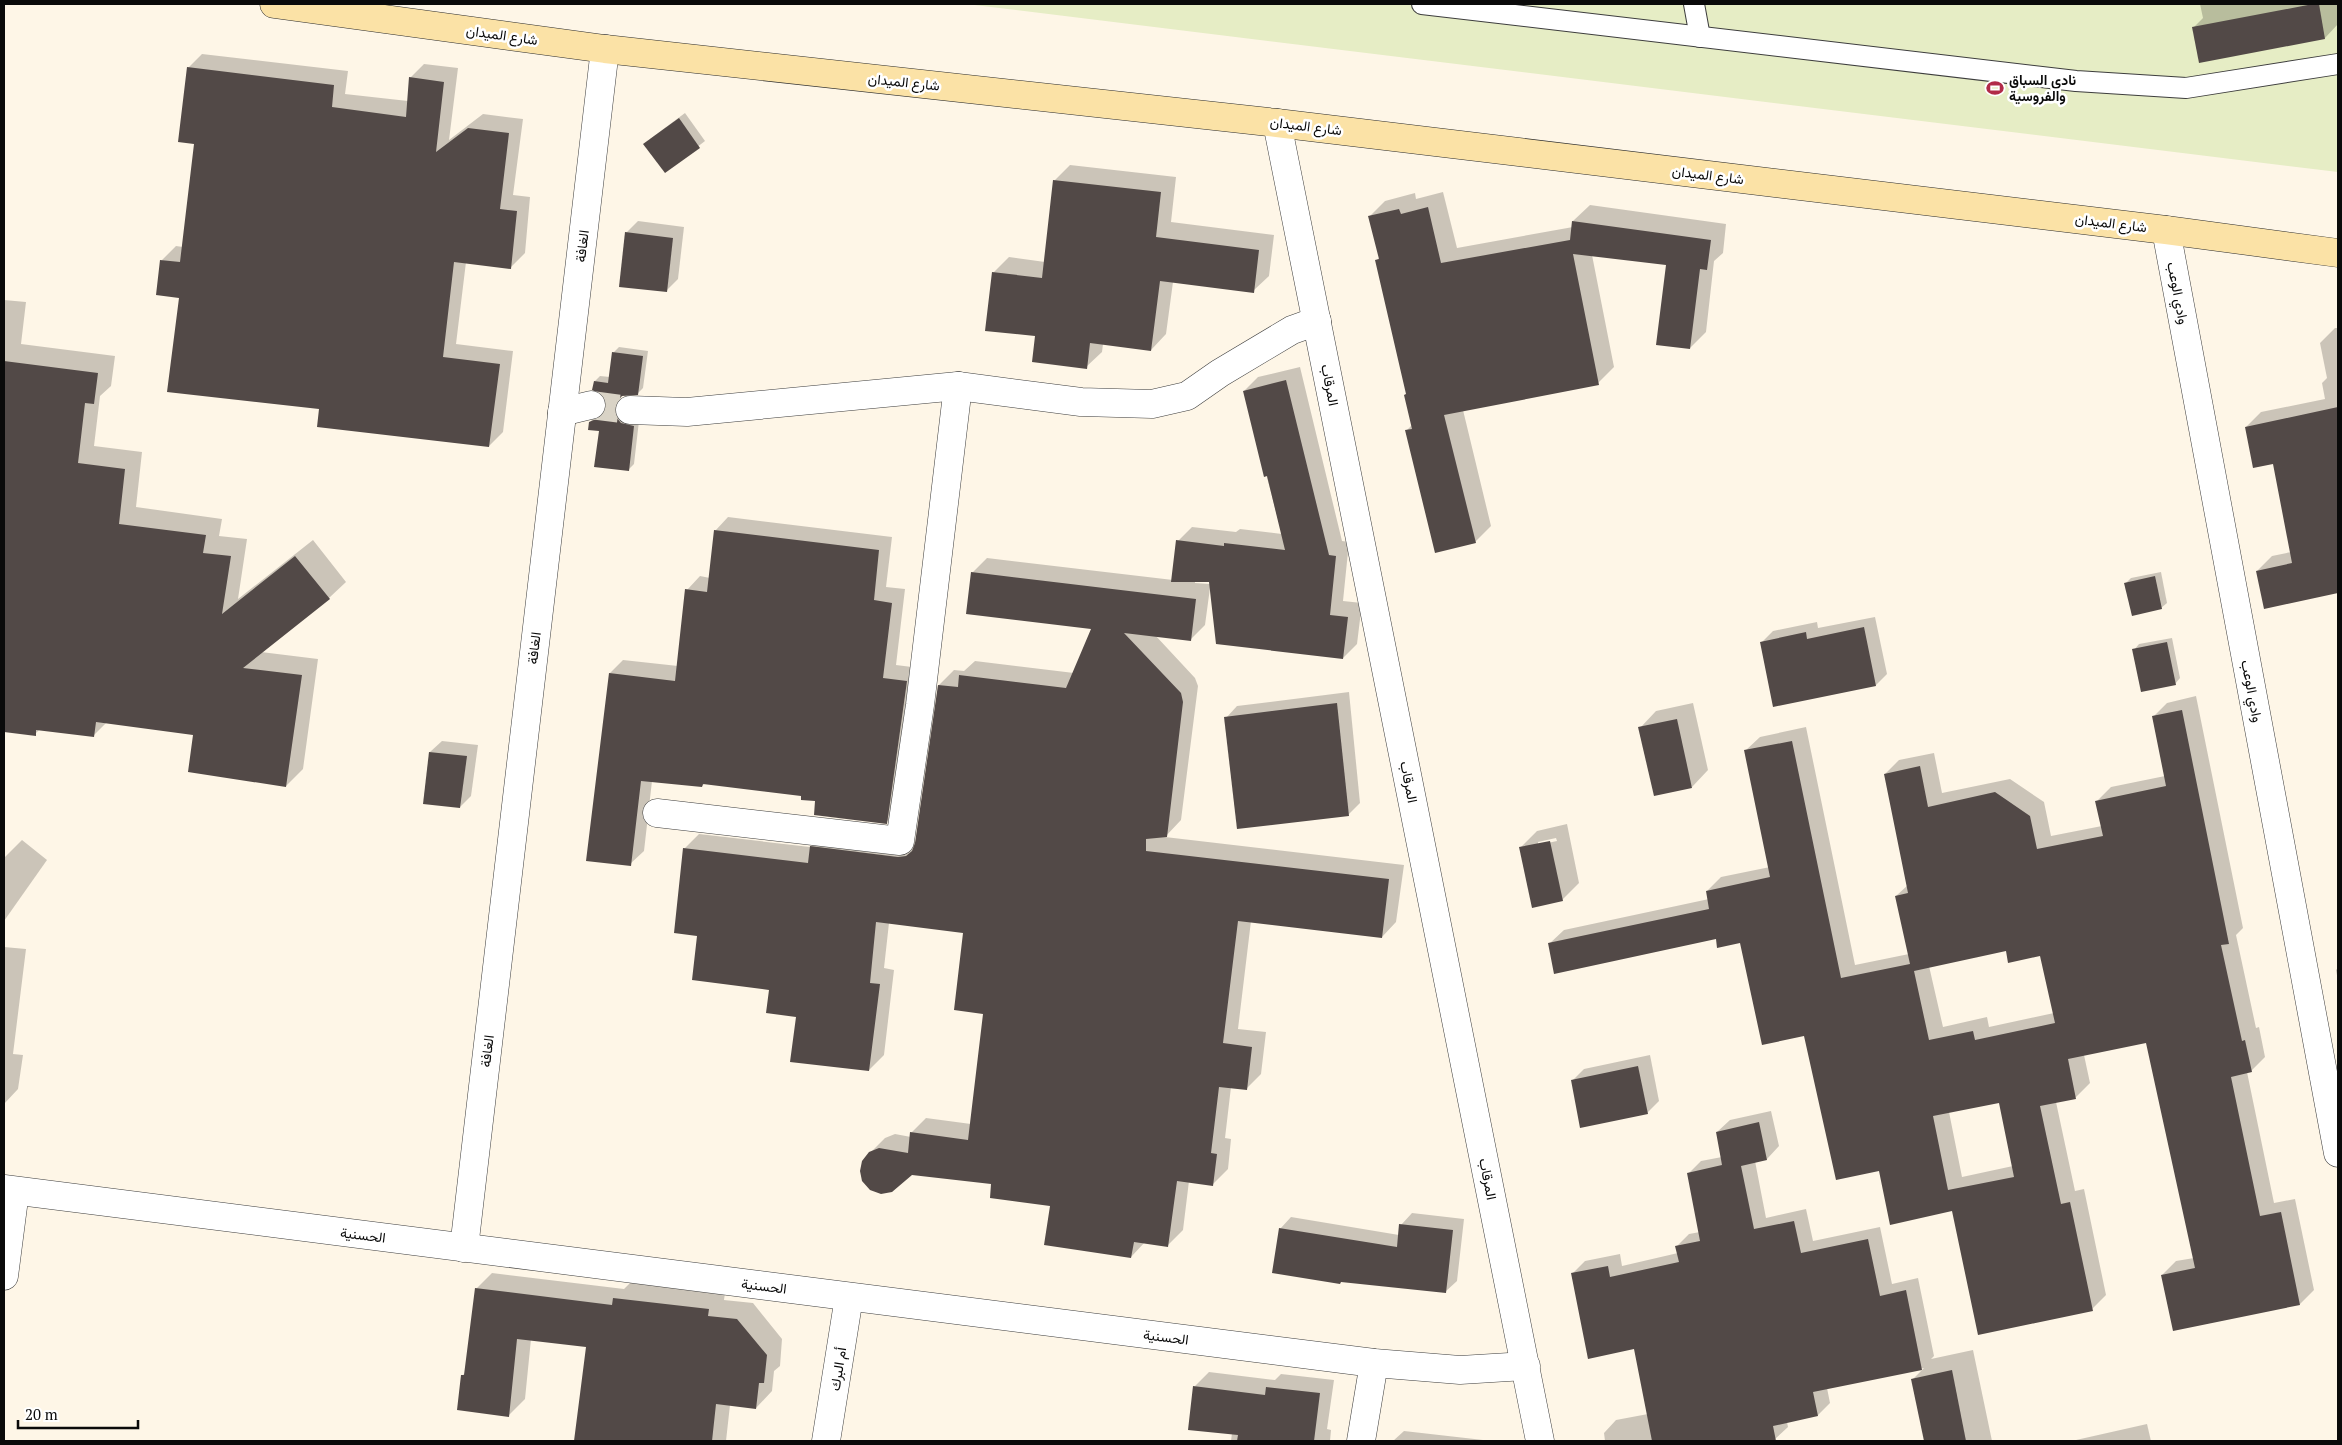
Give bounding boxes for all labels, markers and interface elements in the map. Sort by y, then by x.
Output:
street label: شارع الميدان [465,20,539,51]
street label: شارع الميدان [867,68,941,97]
place label: نادي السباق والفروسية [2009,70,2076,105]
sports icon: نادي السباق والفروسية [1985,78,2005,98]
street label: شارع الميدان [1269,112,1343,141]
street label: شارع الميدان [1671,161,1745,190]
street label: شارع الميدان [2074,209,2148,238]
street label: الغافة [570,229,593,263]
street label: وادي الوعب [2160,260,2194,326]
street label: المرقاب [1317,362,1344,407]
street label: الغافة [522,631,545,665]
street label: وادي الوعب [2234,658,2268,724]
street label: المرقاب [1396,759,1423,804]
street label: الغافة [475,1034,498,1068]
street label: المرقاب [1475,1156,1502,1201]
street label: الحسنية [339,1222,387,1247]
street label: الحسنية [740,1273,788,1298]
street label: الحسنية [1142,1324,1190,1349]
street label: أم البرك [825,1346,850,1392]
scale bar [18,1398,138,1430]
text: 20 m [25,1404,58,1424]

